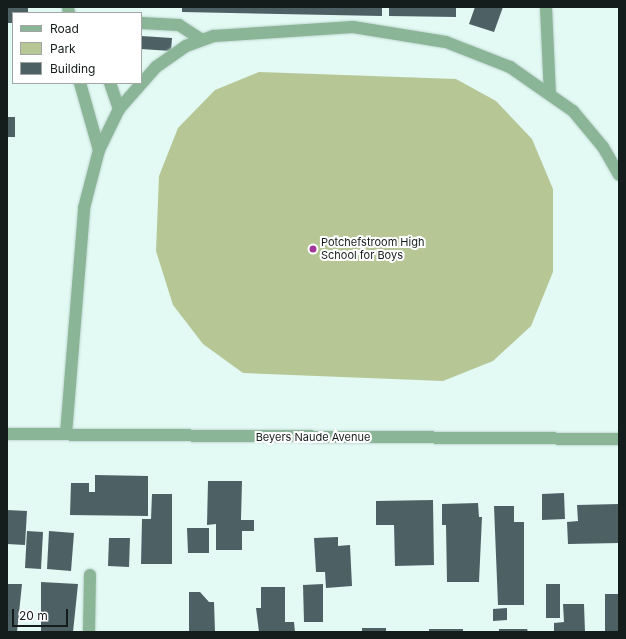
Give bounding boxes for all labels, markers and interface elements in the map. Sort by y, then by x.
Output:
legend [12,12,142,84]
text: Road [50,21,79,36]
text: Park [50,41,76,56]
text: Building [50,61,95,76]
place label: Potchefstroom High School for Boys [321,236,424,262]
marker: Potchefstroom High School for Boys [308,244,318,254]
street label: Beyers Naude Avenue [256,430,370,444]
scale bar [14,601,70,627]
text: 20 m [19,608,48,623]

